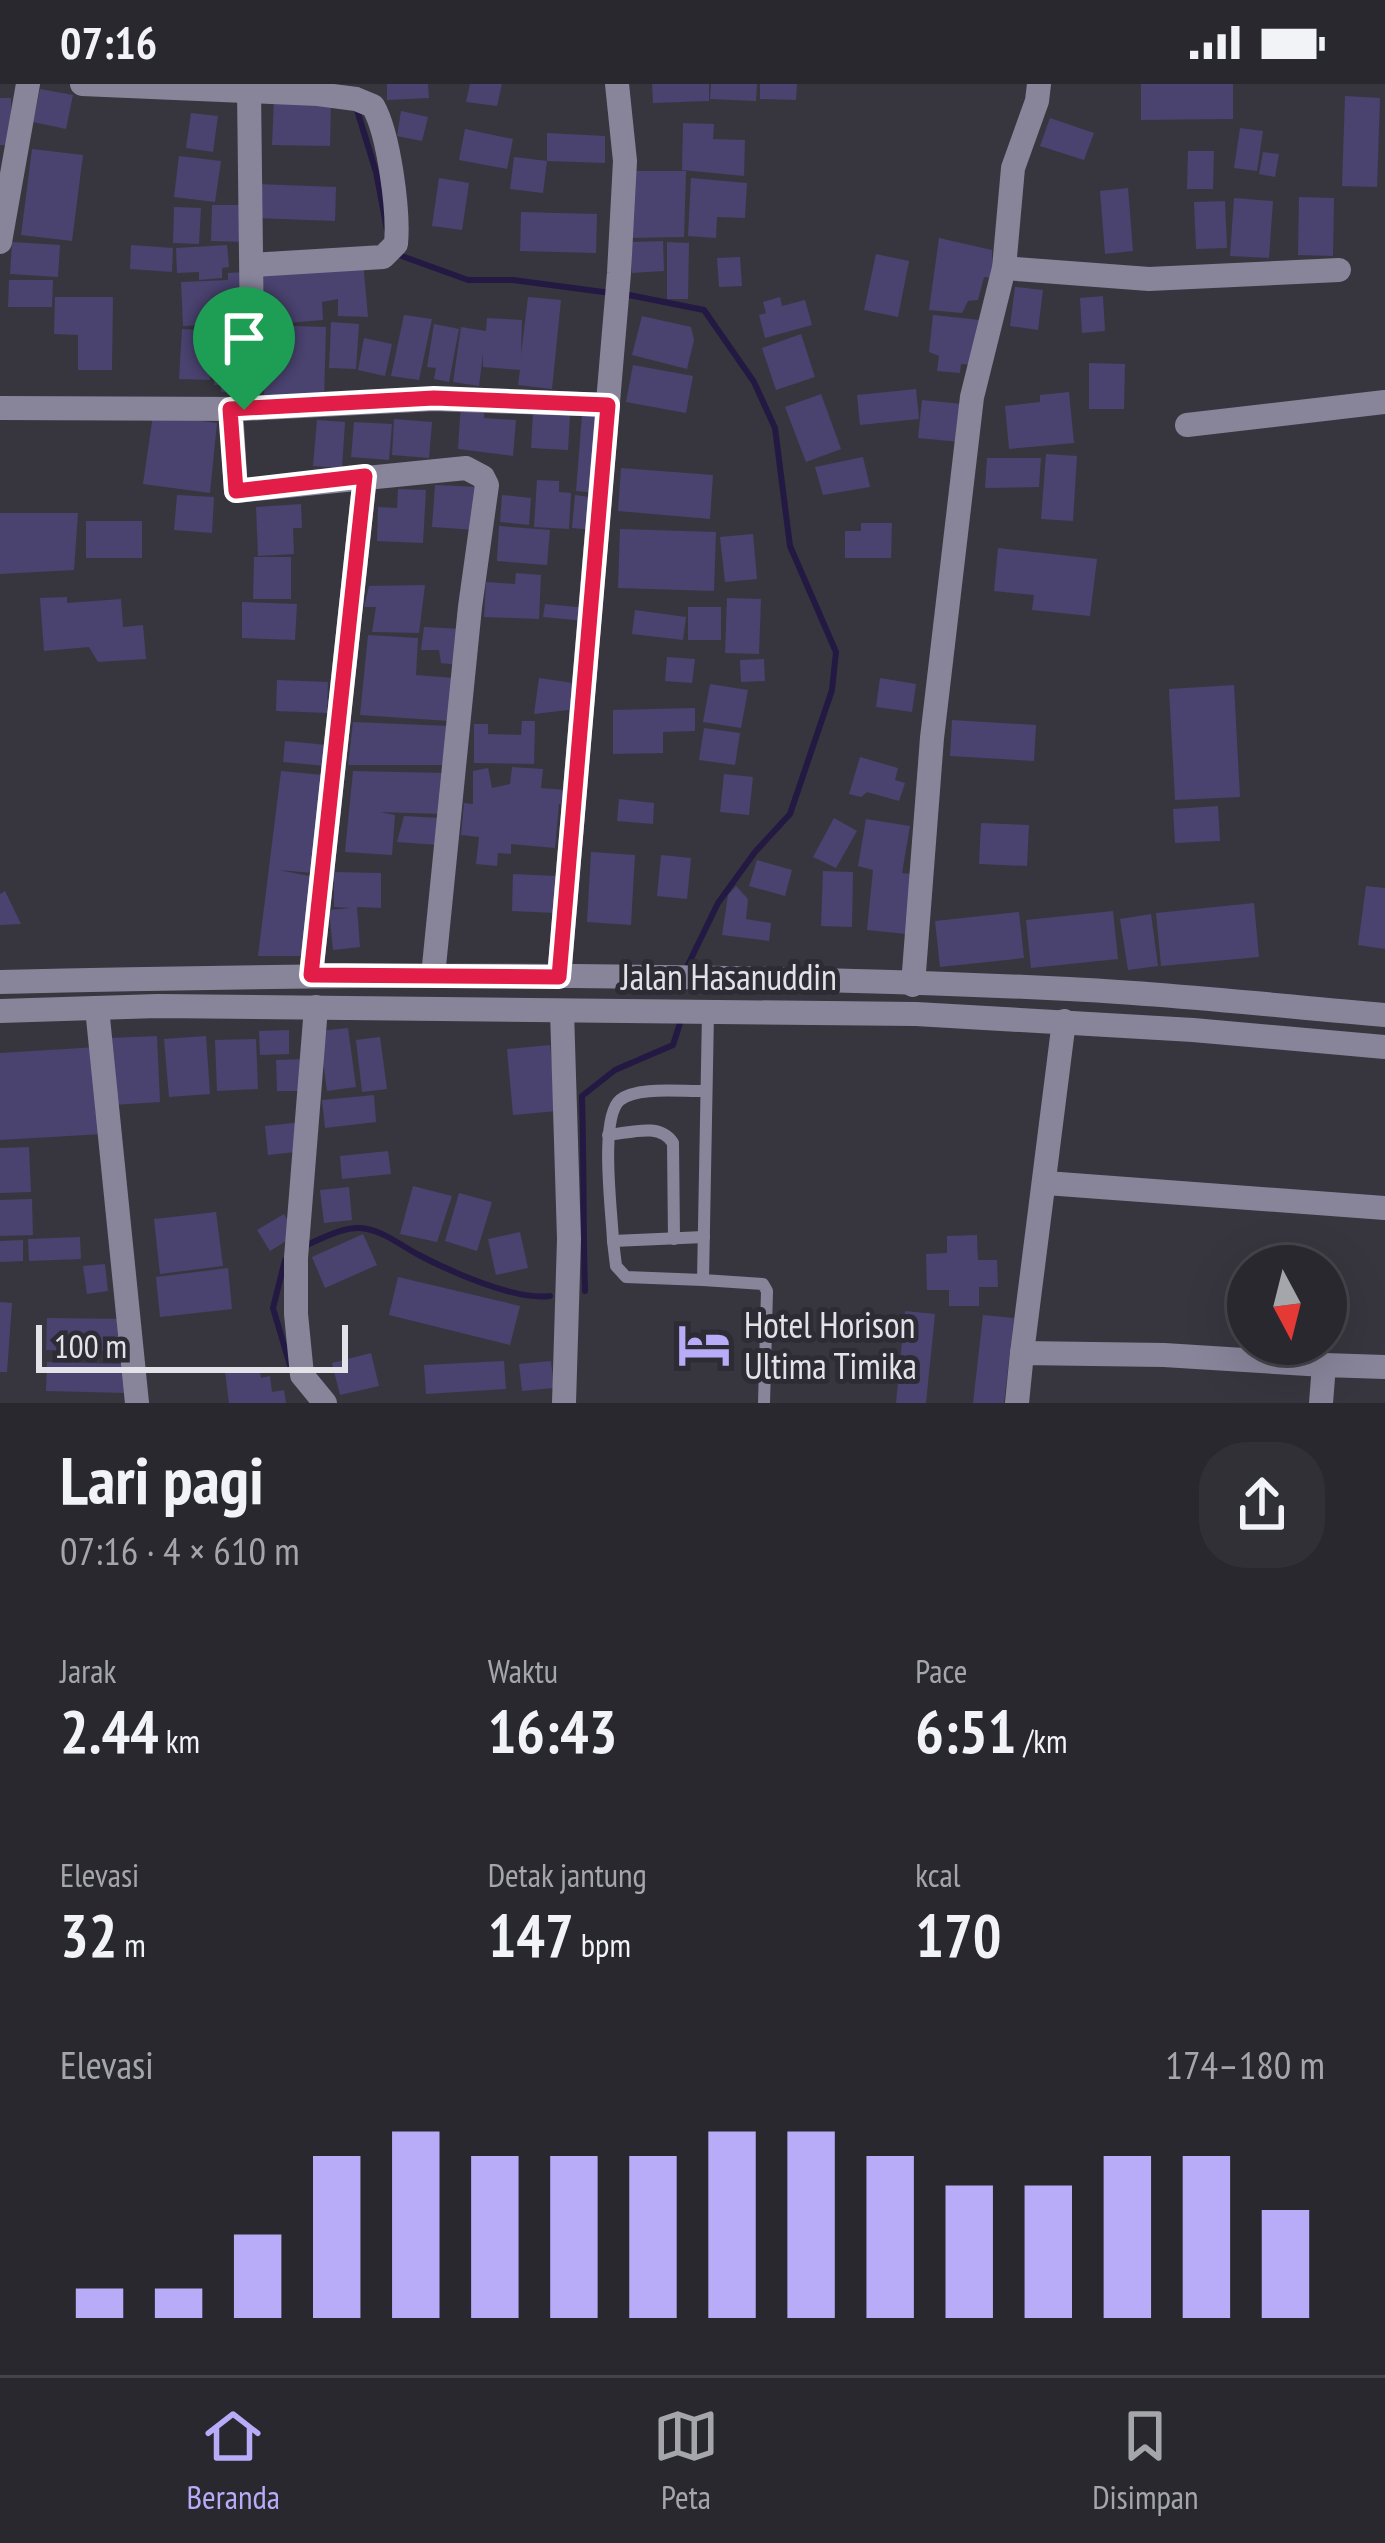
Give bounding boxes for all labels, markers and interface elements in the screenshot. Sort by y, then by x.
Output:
text: 07:16 [60,13,157,71]
pin [193,287,295,410]
icon: arrive [211,305,277,371]
street label: Jalan Hasanuddin [620,953,837,1000]
north arrow [1227,1245,1347,1365]
map controls [1227,1245,1347,1365]
place label: Hotel Horison Ultima Timika [744,1301,917,1389]
hotel icon: Hotel Horison Ultima Timika [675,1316,733,1374]
scale bar [36,1319,348,1372]
text: 100 m [54,1324,127,1367]
text: Lari pagi [60,1437,264,1522]
button: share [1199,1442,1325,1568]
text: 07:16 · 4 × 610 m [60,1525,300,1576]
text: Jarak [60,1649,116,1692]
text: Waktu [488,1649,558,1692]
text: Pace [915,1649,967,1692]
text: 2.44 [60,1692,159,1770]
text: 16:43 [488,1692,617,1770]
text: 6:51 [915,1692,1016,1770]
text: km [159,1719,200,1762]
text: /km [1016,1719,1067,1762]
text: Elevasi [60,1853,139,1896]
text: Detak jantung [488,1853,647,1896]
text: kcal [915,1853,960,1896]
text: 32 [60,1896,117,1974]
text: 147 [488,1896,574,1974]
text: 170 [915,1896,1001,1974]
text: m [117,1923,146,1966]
text: bpm [574,1923,631,1966]
text: Elevasi [60,2039,154,2090]
text: 174–180 m [1165,2039,1325,2090]
tab: Beranda [187,2403,280,2518]
tab: Peta [653,2403,719,2518]
tab: Disimpan [1092,2403,1198,2518]

